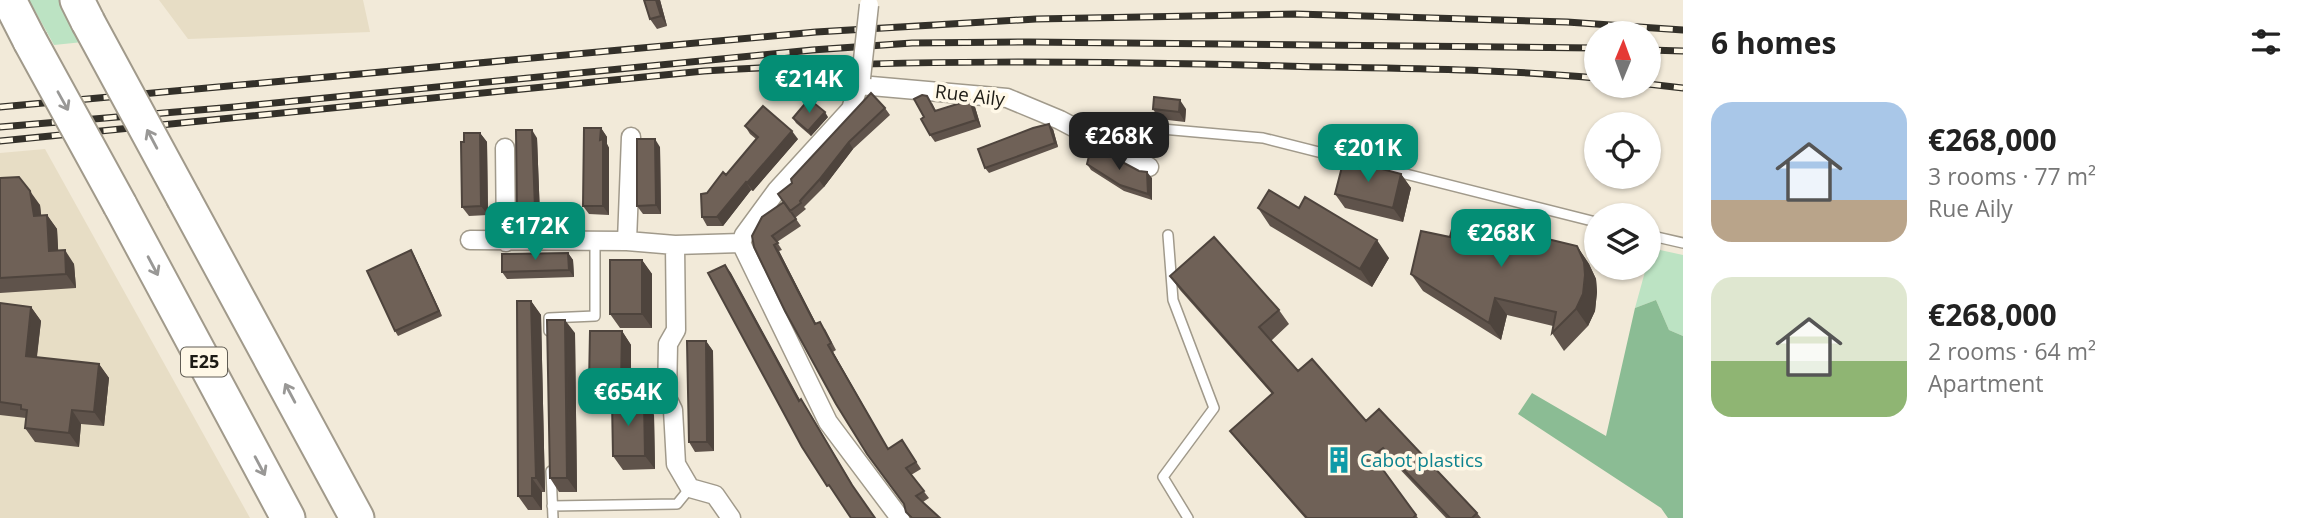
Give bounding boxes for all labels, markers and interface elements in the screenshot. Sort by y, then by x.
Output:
north arrow [1584,21,1661,98]
map controls [1584,21,1661,280]
text: 6 homes [1711,22,1836,63]
icon: filters [2247,23,2285,61]
pin: €214K [760,55,858,115]
text: €214K [775,62,843,94]
street label: Rue Aily [934,78,1007,112]
one-way arrow [57,90,70,111]
button: locate [1584,112,1661,189]
pin: €268K [1070,113,1168,172]
text: €268K [1085,119,1153,151]
text: €268,000 [1928,119,2057,160]
pin: €201K [1319,124,1417,184]
one-way arrow [145,130,159,150]
icon: home [1767,130,1851,214]
text: €201K [1334,131,1402,163]
text: 3 rooms · 77 m² [1928,160,2096,192]
text: Rue Aily [1928,192,2013,224]
pin: €172K [486,202,584,262]
button: layers [1584,203,1661,280]
text: €172K [501,209,569,241]
pin: €268K [1452,210,1550,269]
text: €268K [1467,216,1535,248]
one-way arrow [146,255,160,275]
text: €268,000 [1928,294,2057,335]
icon: home [1767,305,1851,389]
text: 2 rooms · 64 m² [1928,335,2096,367]
road number: E25 [181,348,227,376]
text: Apartment [1928,367,2044,399]
pin: €654K [579,368,677,428]
text: €654K [594,375,662,407]
one-way arrow [283,383,296,404]
building icon: Cabot plastics [1324,445,1354,475]
place label: Cabot plastics [1360,447,1483,473]
one-way arrow [254,455,267,476]

